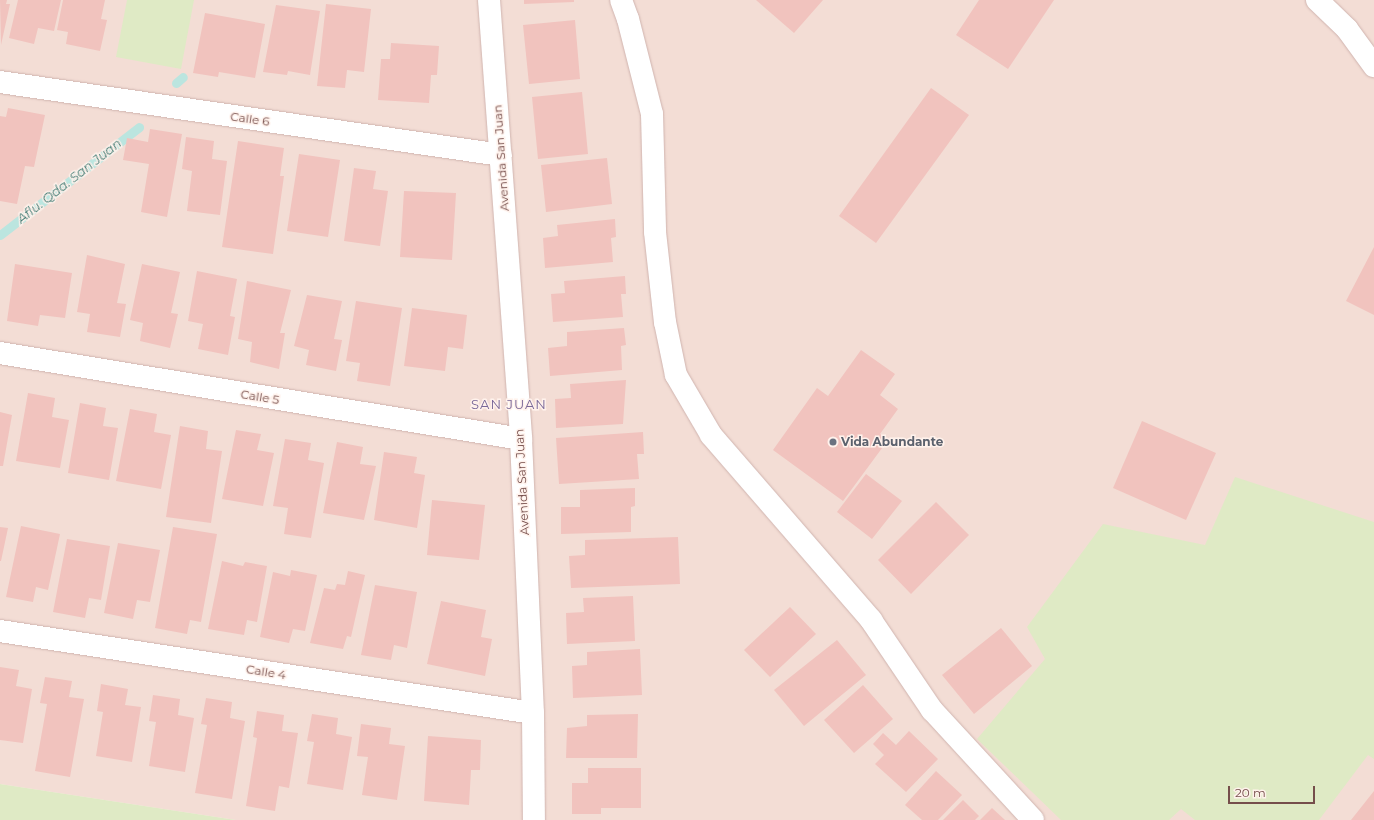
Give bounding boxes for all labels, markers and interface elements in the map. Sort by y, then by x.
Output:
street label: Avenida San Juan [490,104,512,212]
street label: Calle 6 [229,109,271,129]
water label: Aflu. Qda. San Juan [14,135,124,227]
street label: Calle 5 [240,387,280,407]
district label: SAN JUAN [471,396,547,412]
street label: Avenida San Juan [512,428,532,536]
place label: Vida Abundante [841,435,943,449]
marker: Vida Abundante [828,437,838,447]
street label: Calle 4 [245,662,287,682]
scale bar [1230,778,1317,804]
text: 20 m [1235,785,1266,800]

